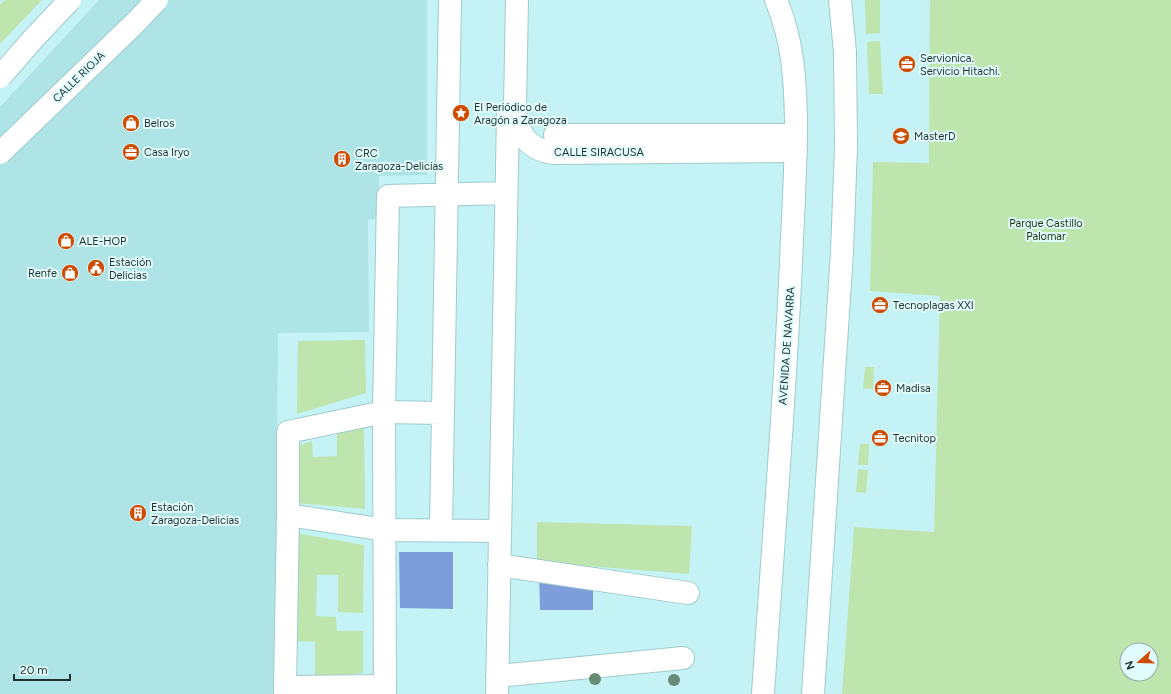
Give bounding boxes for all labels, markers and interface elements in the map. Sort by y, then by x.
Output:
street label: CALLE RIOJA [50,48,108,105]
place label: Servionica. Servicio Hitachi. [920,52,1000,78]
office icon: Servionica. Servicio Hitachi. [897,54,917,74]
place label: El Periódico de Aragón a Zaragoza [474,101,567,127]
place icon: El Periódico de Aragón a Zaragoza [451,103,471,123]
shop icon: Belros [121,113,141,133]
place label: Belros [144,117,174,130]
school or university icon: MasterD [891,126,911,146]
place label: MasterD [914,130,956,143]
office icon: Casa Iryo [121,142,141,162]
place label: Casa Iryo [144,146,190,159]
street label: CALLE SIRACUSA [554,146,644,159]
place label: CRC Zaragoza-Delicias [355,147,443,173]
building icon: CRC Zaragoza-Delicias [332,149,352,169]
park label: Parque Castillo Palomar [1009,217,1083,243]
shop icon: ALE-HOP [56,231,76,251]
place label: ALE-HOP [79,235,127,248]
place label: Estación Delicias [109,256,151,282]
public building icon: Estación Delicias [86,258,106,278]
shop icon: Renfe [60,263,80,283]
place label: Renfe [28,267,57,280]
street label: AVENIDA DE NAVARRA [776,286,798,406]
office icon: Tecnoplagas XXI [870,295,890,315]
place label: Tecnoplagas XXI [893,299,974,312]
office icon: Madisa [873,378,893,398]
place label: Madisa [896,382,931,395]
office icon: Tecnitop [870,428,890,448]
place label: Tecnitop [893,432,937,445]
place label: Estación Zaragoza-Delicias [151,501,239,527]
building icon: Estación Zaragoza-Delicias [128,503,148,523]
north arrow [1119,642,1159,682]
scale bar [14,656,70,682]
text: N [1123,659,1138,671]
text: 20 m [20,663,48,677]

